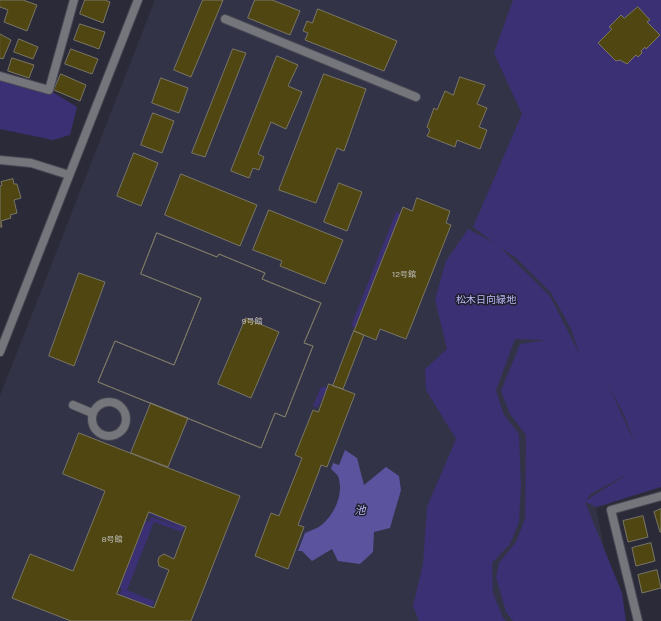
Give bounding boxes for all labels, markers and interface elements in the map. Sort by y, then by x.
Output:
house number: 12号館 [392,270,416,280]
park label: 松木日向緑地 [456,294,516,306]
house number: 9号館 [242,317,262,327]
water label: 池 [355,504,365,518]
house number: 8号館 [101,535,123,545]

